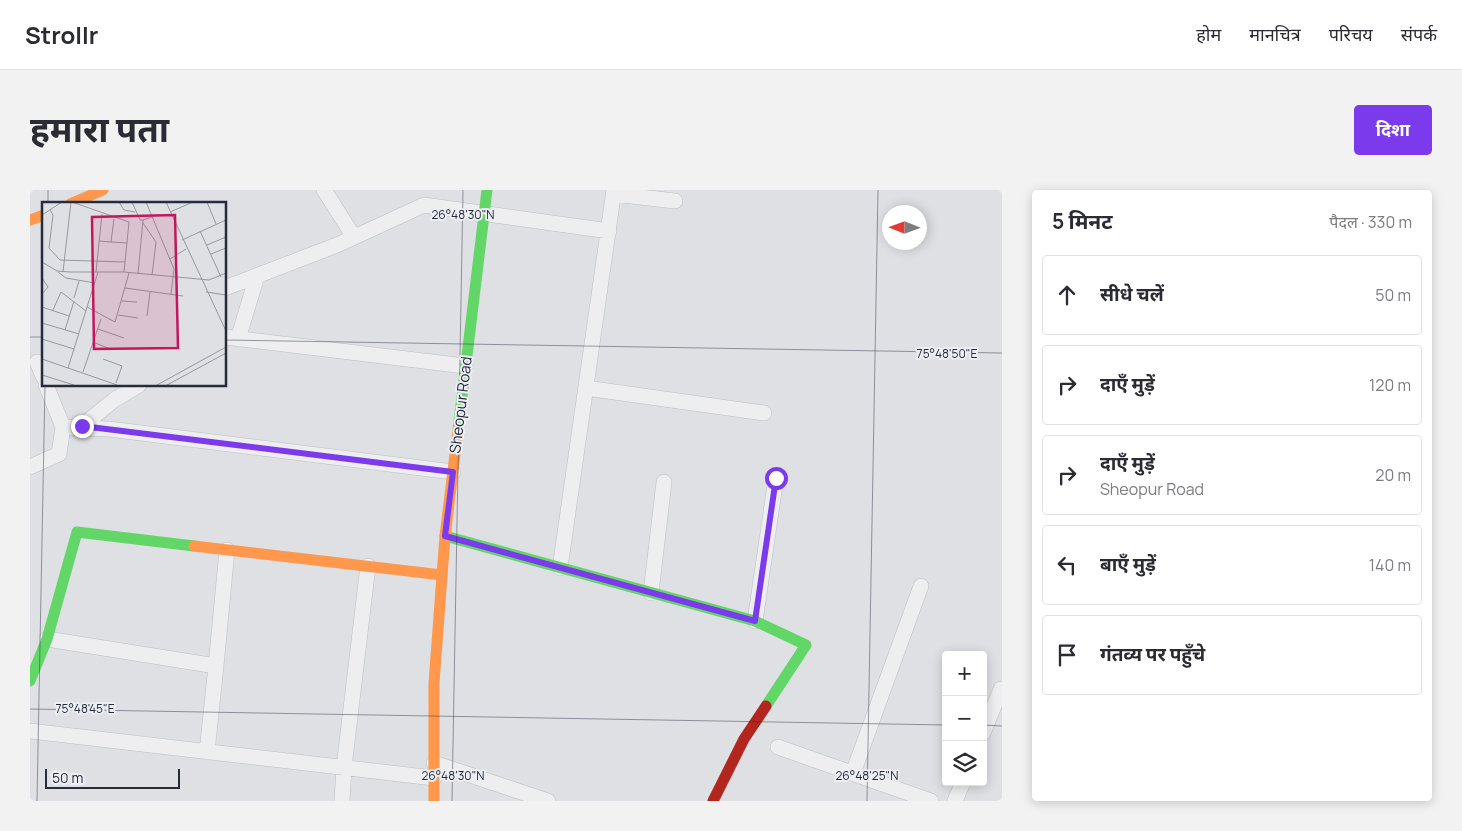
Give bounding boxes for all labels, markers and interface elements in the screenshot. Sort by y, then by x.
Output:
text: Strollr [25,18,98,51]
text: होम [1196,22,1221,46]
text: मानचित्र [1249,22,1301,46]
text: परिचय [1329,22,1373,46]
text: संपर्क [1401,22,1437,46]
text: हमारा पता [30,105,169,153]
button: दिशा [1354,105,1432,155]
inset map [42,202,226,386]
north arrow [882,205,927,250]
text: 26°48'30"N [431,206,495,223]
text: 5 मिनट [1052,207,1113,235]
text: पैदल · 330 m [1329,211,1412,233]
icon: ahead [1053,281,1081,309]
text: सीधे चलें [1100,281,1164,307]
text: 50 m [1375,284,1411,306]
text: 75°48'50"E [917,345,978,362]
street label: Sheopur Road [444,355,477,455]
icon: right [1053,371,1081,399]
text: दाएँ मुड़ें [1100,371,1155,397]
text: 120 m [1369,374,1411,396]
route end [71,415,94,438]
text: दाएँ मुड़ें [1100,450,1155,476]
icon: right [1053,461,1081,489]
text: 20 m [1375,464,1411,486]
route start [765,467,788,490]
text: Sheopur Road [1100,478,1204,500]
icon: left [1053,551,1081,579]
text: बाएँ मुड़ें [1100,551,1156,577]
text: 140 m [1369,554,1411,576]
icon: arrive [1053,641,1081,669]
text: गंतव्य पर पहुँचे [1100,641,1205,667]
map controls [942,651,987,786]
button: + [942,651,987,696]
button: − [942,696,987,741]
text: 75°48'45"E [55,700,115,717]
button: layers [942,741,987,786]
scale bar [45,766,180,789]
text: 26°48'30"N [421,767,485,784]
text: 26°48'25"N [836,767,898,784]
text: 50 m [52,768,83,787]

